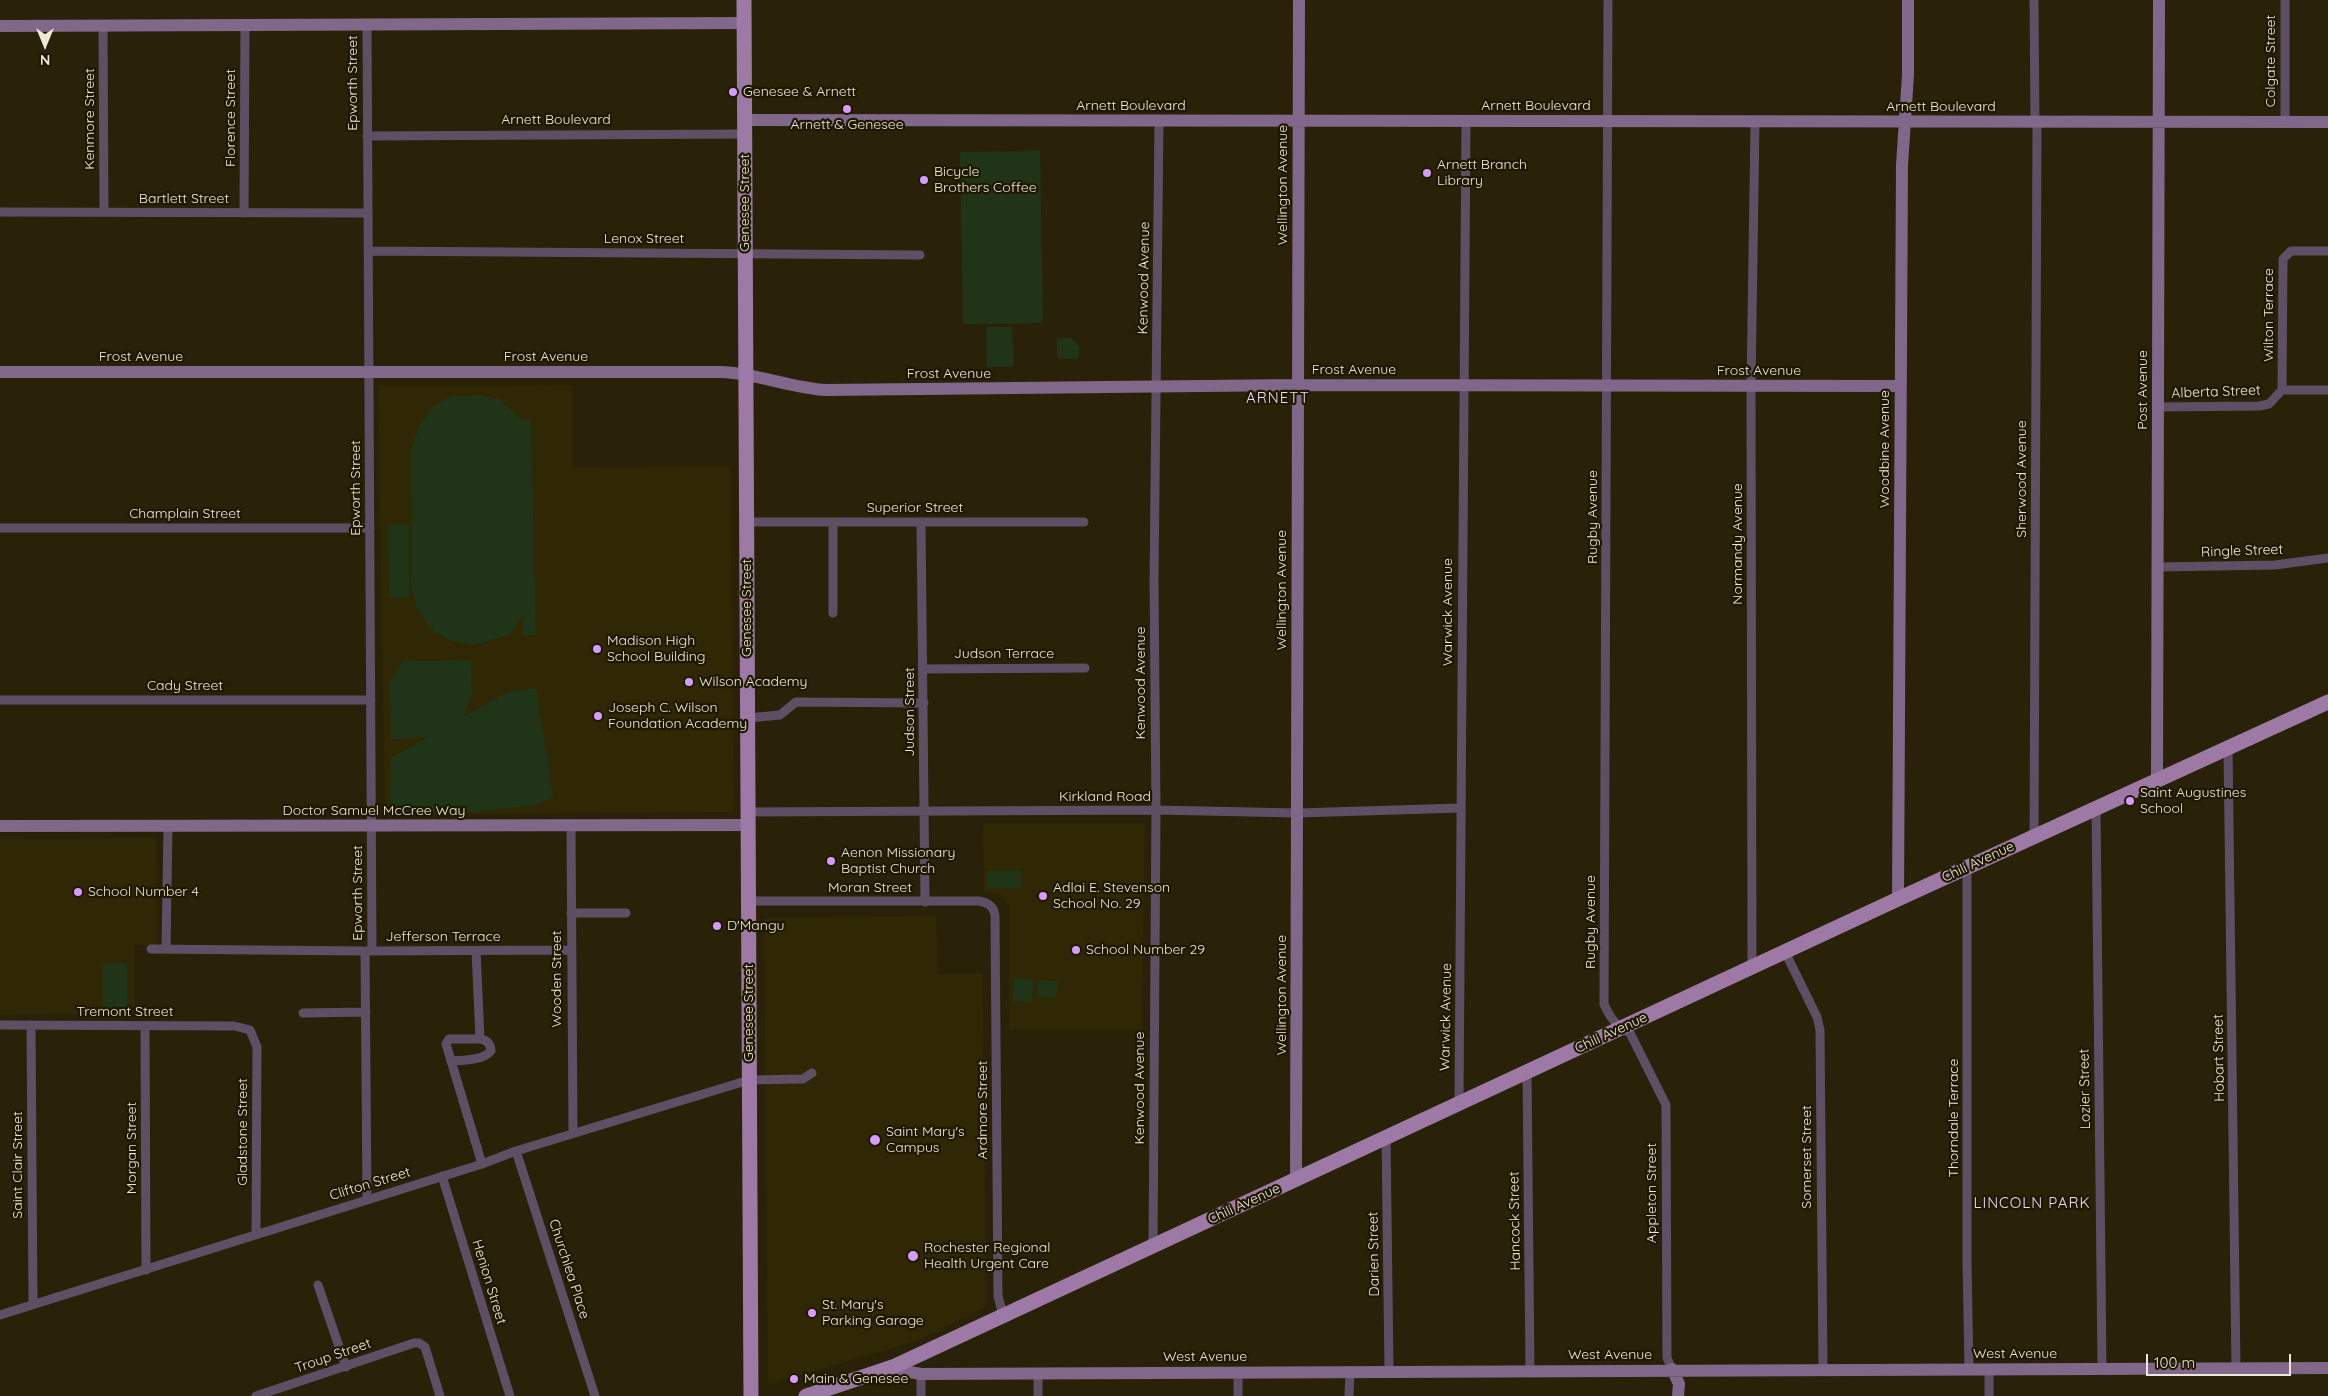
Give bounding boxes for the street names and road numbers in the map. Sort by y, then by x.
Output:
street label: Colgate Street [2263,15,2279,107]
street label: Epworth Street [345,35,361,131]
street label: Kenmore Street [82,68,98,170]
street label: Florence Street [223,69,239,167]
street label: Arnett Boulevard [1076,98,1186,114]
street label: Arnett Boulevard [1481,98,1591,114]
street label: Arnett Boulevard [1886,99,1996,115]
street label: Arnett Boulevard [501,112,611,128]
street label: Wellington Avenue [1275,125,1291,245]
street label: Genesee Street [737,154,753,252]
street label: Bartlett Street [139,191,229,207]
street label: Kenwood Avenue [1135,221,1153,335]
street label: Lenox Street [604,231,684,247]
street label: Wilton Terrace [2261,268,2277,362]
street label: Frost Avenue [99,349,183,365]
street label: Frost Avenue [504,349,588,365]
street label: Post Avenue [2135,350,2151,430]
street label: Frost Avenue [1312,362,1396,378]
street label: Frost Avenue [1717,363,1801,379]
street label: Frost Avenue [907,366,991,382]
street label: Alberta Street [2171,382,2261,402]
street label: Woodbine Avenue [1877,390,1893,508]
street label: Sherwood Avenue [2014,420,2030,538]
street label: Epworth Street [348,440,364,536]
street label: Rugby Avenue [1585,470,1601,564]
street label: Normandy Avenue [1730,483,1746,605]
street label: Superior Street [867,500,963,516]
street label: Champlain Street [129,506,241,522]
street label: Wellington Avenue [1274,530,1290,650]
street label: Ringle Street [2201,541,2283,561]
street label: Warwick Avenue [1440,558,1456,666]
street label: Genesee Street [739,559,755,657]
street label: Kenwood Avenue [1133,627,1149,739]
street label: Judson Terrace [954,646,1054,662]
street label: Judson Street [902,667,918,757]
street label: Cady Street [147,678,223,694]
street label: Kirkland Road [1059,789,1151,805]
street label: Doctor Samuel McCree Way [283,803,465,819]
street label: Chili Avenue [1939,838,2017,886]
street label: Epworth Street [350,845,366,941]
street label: Rugby Avenue [1583,875,1599,969]
street label: Moran Street [828,880,912,896]
street label: Jefferson Terrace [385,929,501,945]
street label: Wooden Street [549,931,565,1027]
street label: Wellington Avenue [1274,935,1290,1055]
street label: Warwick Avenue [1437,963,1455,1071]
street label: Genesee Street [741,964,757,1062]
street label: Tremont Street [77,1004,173,1020]
street label: Chili Avenue [1572,1009,1650,1057]
street label: Hobart Street [2210,1014,2228,1102]
street label: Kenwood Avenue [1132,1032,1148,1144]
street label: Lozier Street [2076,1048,2094,1130]
street label: Thorndale Terrace [1946,1058,1962,1178]
street label: Ardmore Street [975,1061,991,1159]
street label: Gladstone Street [235,1078,251,1186]
street label: Morgan Street [124,1102,140,1194]
street label: Somerset Street [1799,1105,1815,1209]
street label: Saint Clair Street [10,1111,26,1219]
street label: Appleton Street [1644,1143,1660,1243]
street label: Clifton Street [327,1164,413,1204]
street label: Hancock Street [1506,1171,1524,1271]
street label: Chili Avenue [1205,1180,1283,1228]
street label: Darien Street [1365,1211,1383,1297]
street label: Churchlea Place [545,1217,593,1321]
street label: Henion Street [468,1238,510,1326]
street label: Troup Street [293,1335,373,1377]
street label: West Avenue [1973,1346,2057,1362]
street label: West Avenue [1568,1347,1652,1363]
street label: West Avenue [1163,1349,1247,1365]

